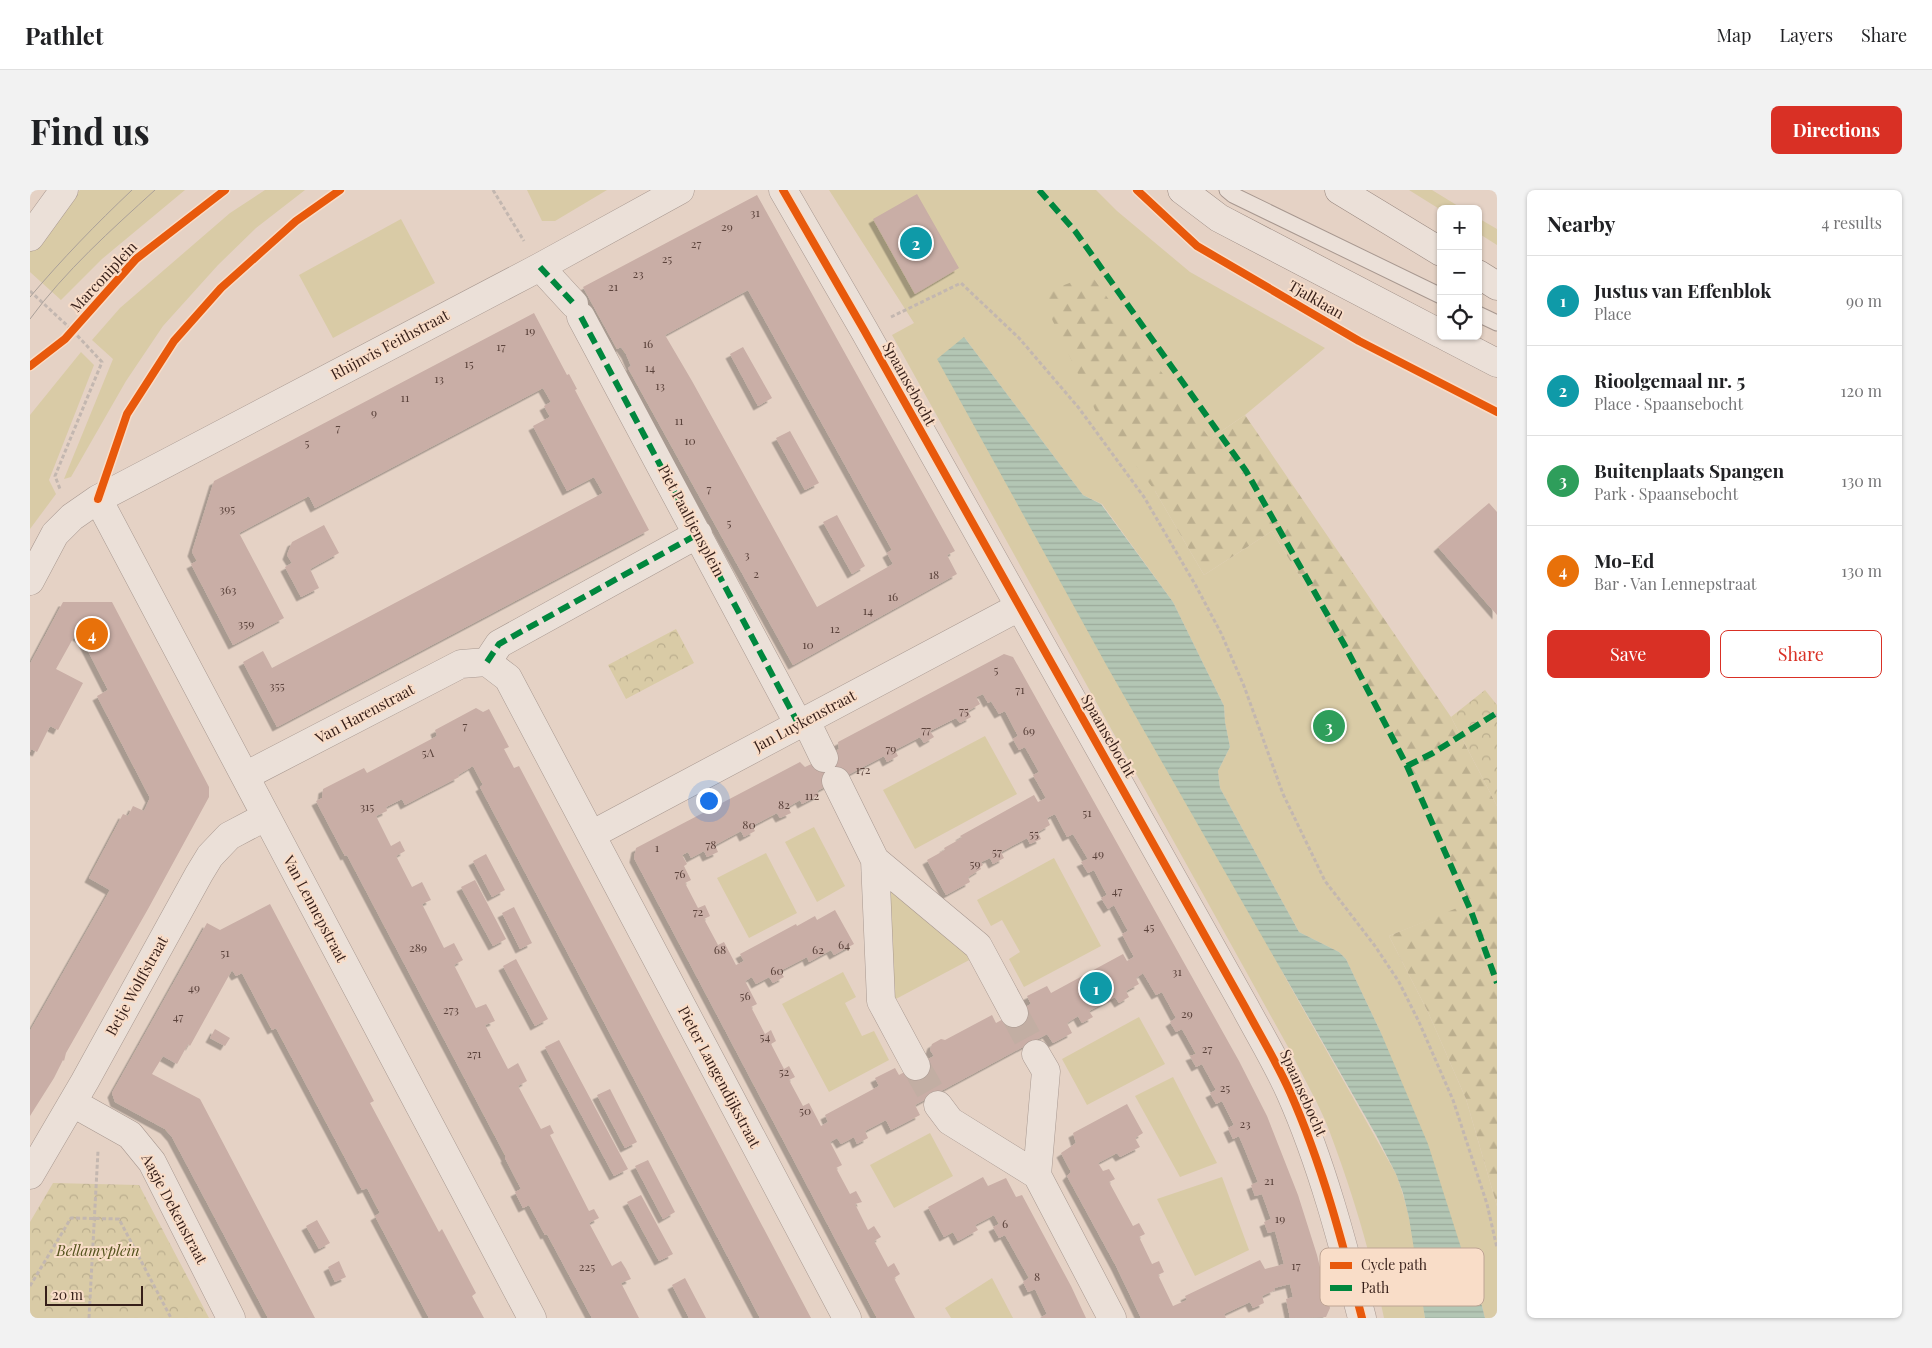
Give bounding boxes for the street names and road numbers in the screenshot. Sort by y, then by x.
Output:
street label: Marconiplein [65,237,141,316]
street label: Tjalklaan [1285,275,1348,323]
street label: Rhijnvis Feithstraat [327,304,453,384]
street label: Spaansebocht [879,338,942,430]
street label: Piet Paaltjensplein [654,461,730,580]
street label: Van Harenstraat [311,678,418,748]
street label: Jan Luykenstraat [749,684,860,756]
street label: Spaansebocht [1077,690,1141,781]
street label: Van Lennepstraat [279,851,353,966]
street label: Betje Wolffstraat [100,931,172,1039]
street label: Pieter Langendijkstraat [674,1002,766,1151]
street label: Spaansebocht [1276,1046,1332,1140]
street label: Aagje Dekenstraat [137,1149,213,1268]

